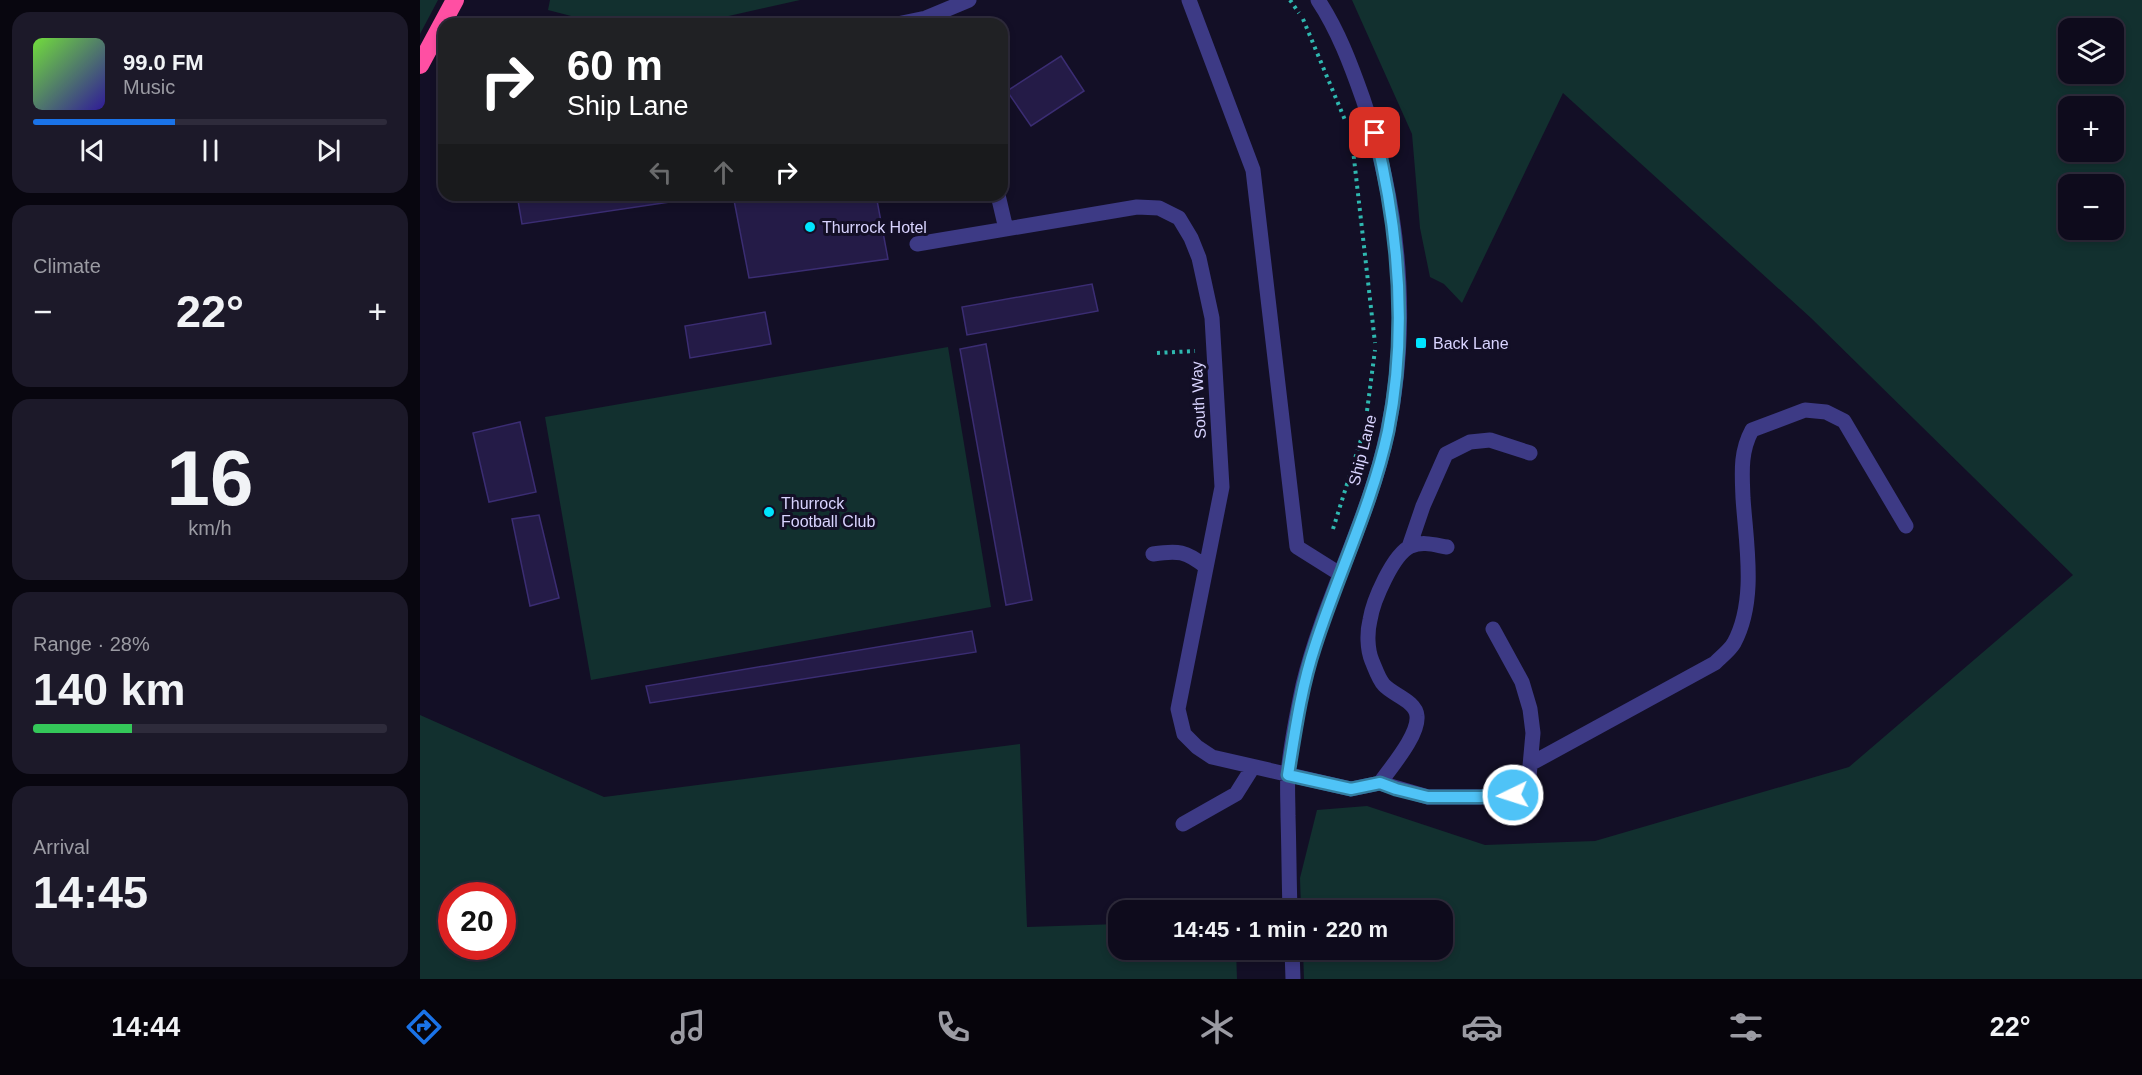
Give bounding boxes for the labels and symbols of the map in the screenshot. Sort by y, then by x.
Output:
pin [1349,107,1400,158]
place label: Thurrock Hotel [822,219,927,236]
marker: Thurrock Hotel [803,220,817,234]
place label: Back Lane [1433,335,1509,352]
marker: Back Lane [1414,336,1428,350]
street label: South Way [1188,361,1209,439]
street label: Ship Lane [1346,413,1379,487]
place label: Thurrock Football Club [781,495,875,530]
marker: Thurrock Football Club [762,505,776,519]
position arrow [1481,763,1545,827]
speed limit sign: 20 [438,882,516,960]

